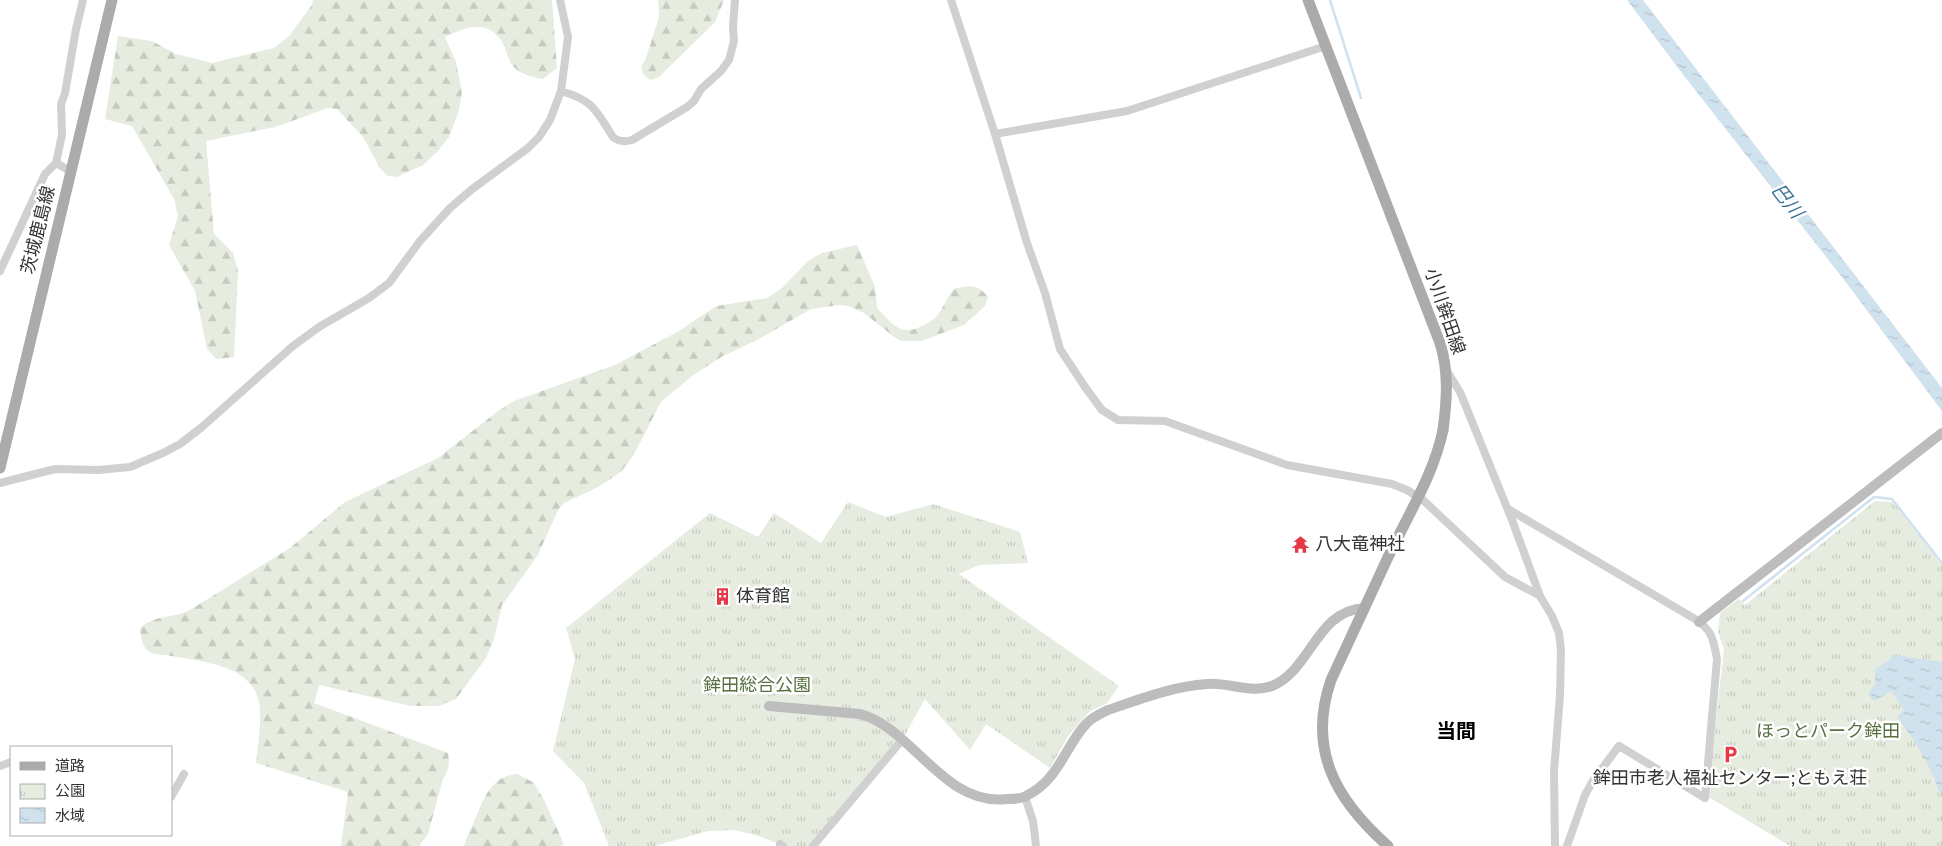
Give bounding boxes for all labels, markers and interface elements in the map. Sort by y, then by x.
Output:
water label: 巴川 [1767,179,1809,224]
street label: 茨城鹿島線 [16,184,60,276]
street label: 小川鉾田線 [1420,265,1470,357]
place label: 八大竜神社 [1315,533,1405,555]
temple icon: 八大竜神社 [1291,534,1311,554]
place label: 体育館 [736,585,790,607]
building icon: 体育館 [712,586,732,606]
park label: 鉾田総合公園 [703,674,811,696]
district label: 当間 [1436,720,1476,744]
park label: ほっとパーク鉾田 [1756,720,1900,742]
parking icon: 鉾田市老人福祉センター;ともえ荘 [1720,745,1740,765]
legend [10,746,172,836]
text: 道路 [55,757,85,775]
place label: 鉾田市老人福祉センター;ともえ荘 [1593,767,1867,789]
text: 公園 [55,782,85,800]
text: 水域 [55,807,85,825]

